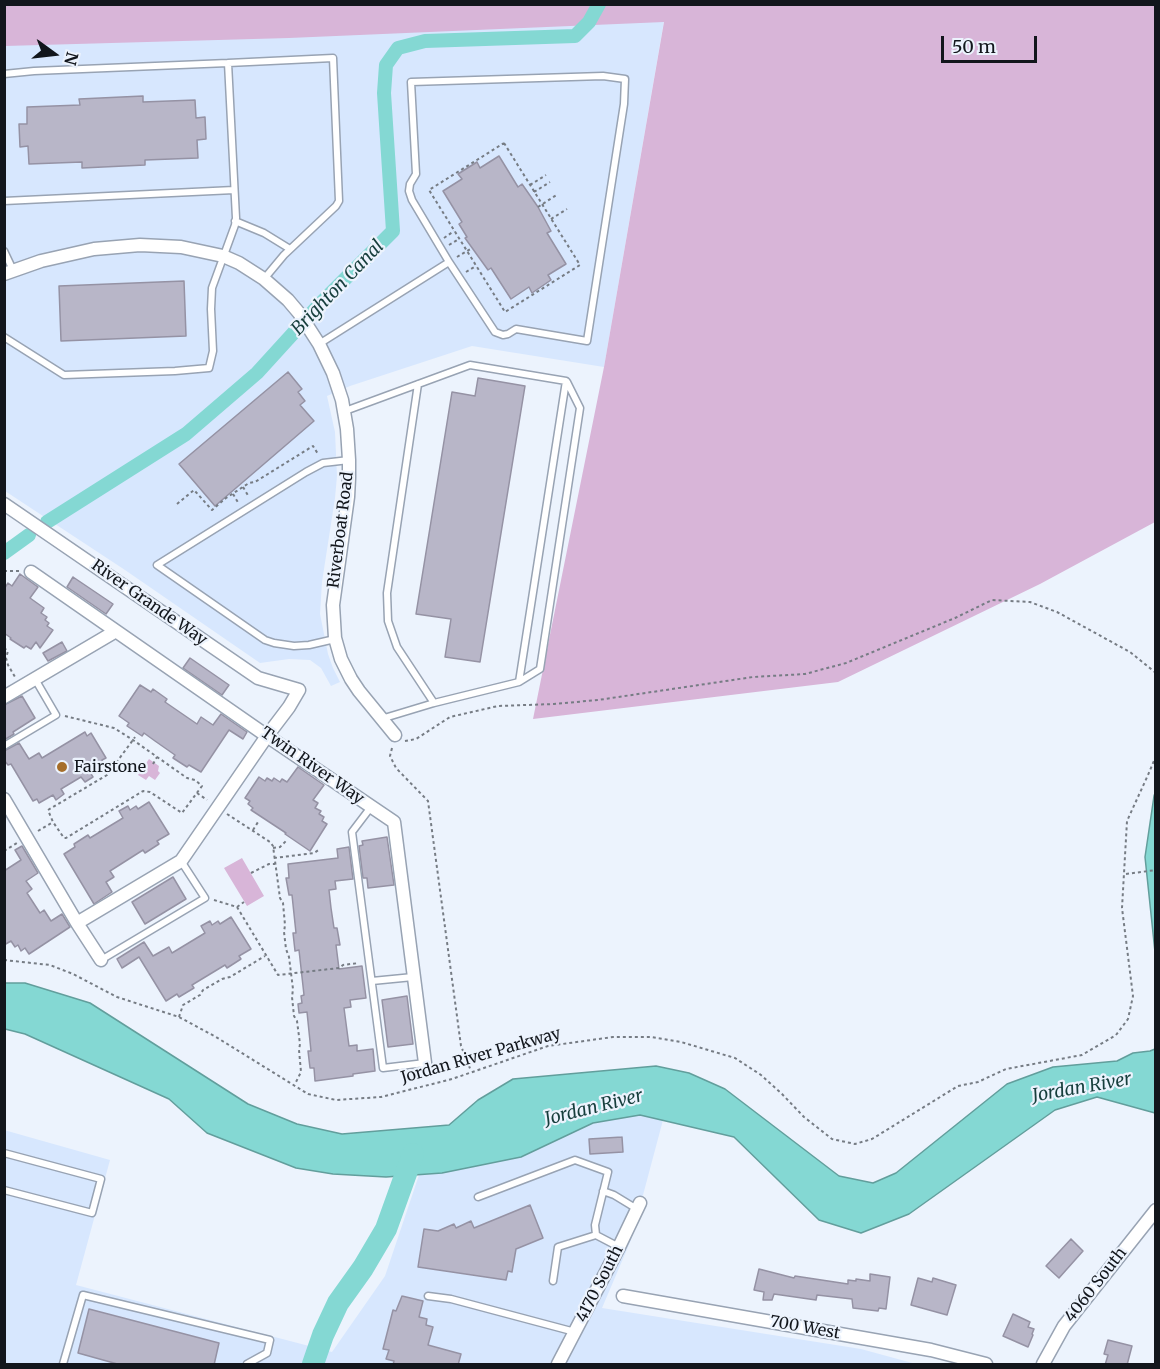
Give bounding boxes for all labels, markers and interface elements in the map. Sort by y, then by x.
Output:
north arrow [24,24,84,84]
scale bar [944,24,1040,62]
text: 50 m [952,35,996,58]
text: N [60,50,83,67]
water label: Brighton Canal [287,236,389,340]
street label: Riverboat Road [324,471,358,589]
street label: River Grande Way [87,556,211,650]
street label: Twin River Way [257,723,367,809]
place label: Fairstone [74,757,146,777]
marker: Fairstone [55,760,69,774]
street label: Jordan River Parkway [399,1024,563,1088]
water label: Jordan River [1031,1069,1133,1107]
water label: Jordan River [543,1085,645,1131]
street label: 4170 South [573,1242,627,1326]
street label: 4060 South [1061,1244,1131,1326]
street label: 700 West [768,1312,842,1344]

